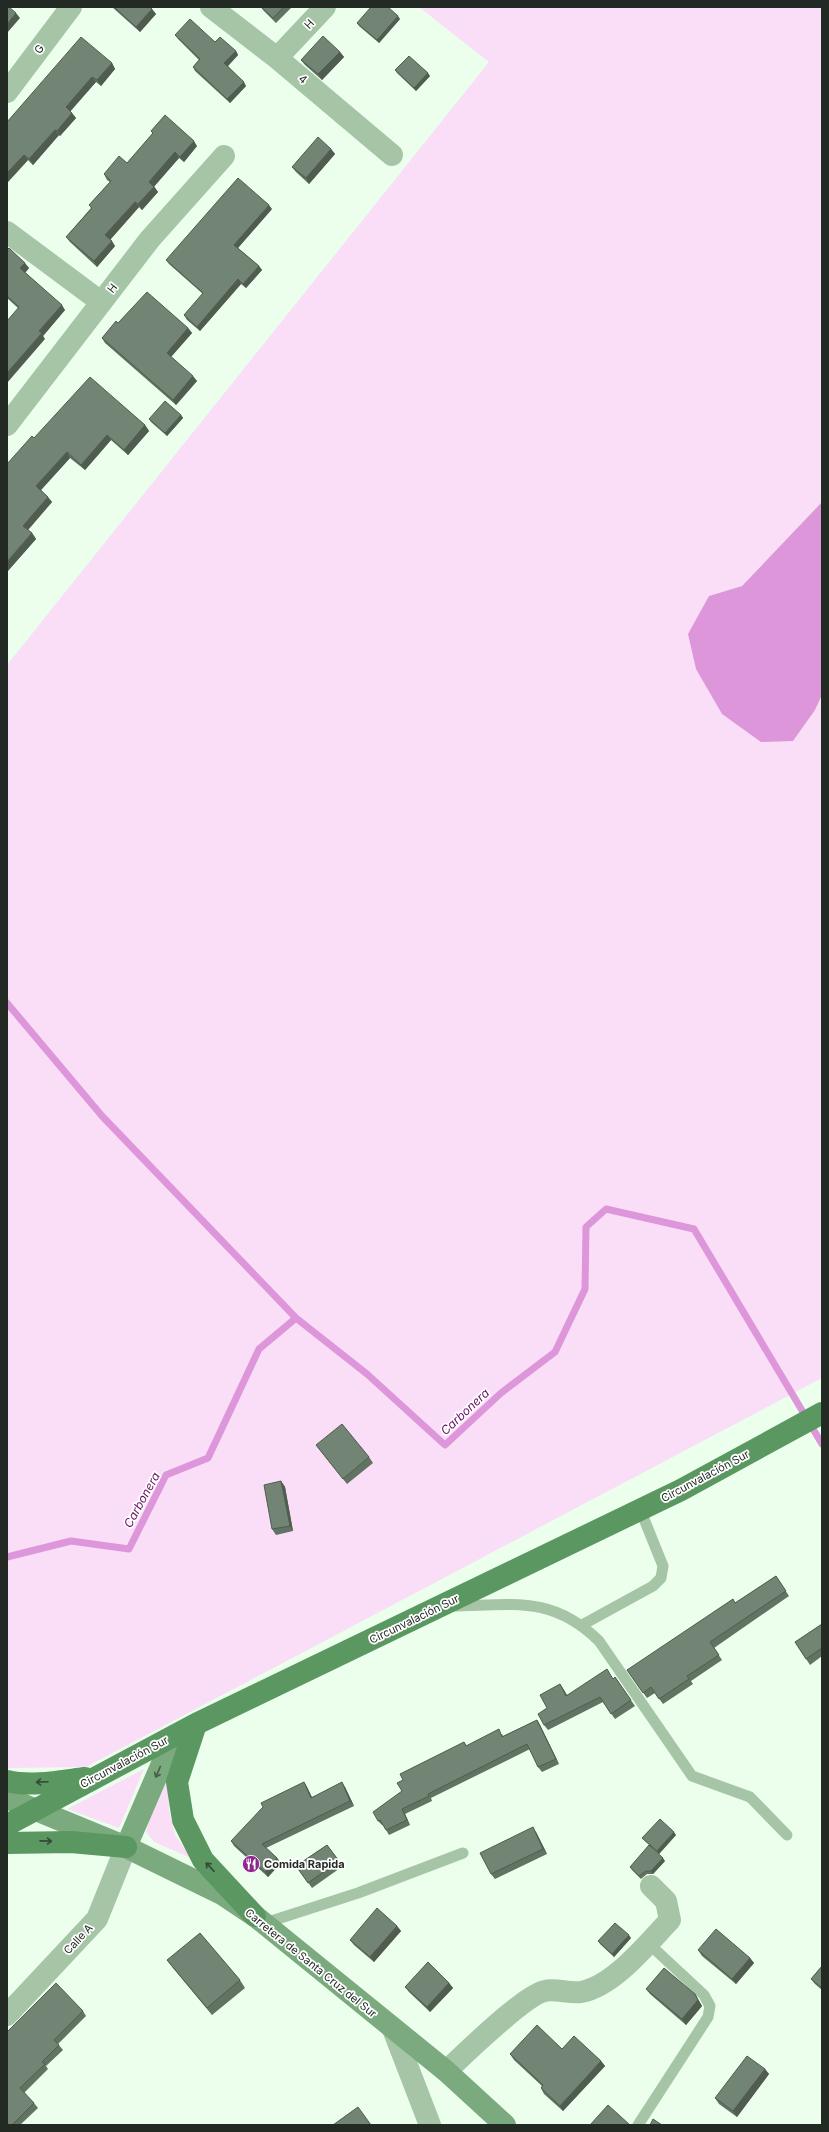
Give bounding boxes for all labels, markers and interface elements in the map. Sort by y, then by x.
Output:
street label: H [301,16,317,32]
street label: G [31,42,47,56]
street label: 4 [296,71,310,87]
street label: H [104,280,120,296]
water label: Carbonera [437,1385,492,1438]
street label: Circunvalación Sur [659,1447,751,1505]
water label: Carbonera [120,1469,163,1530]
street label: Circunvalación Sur [367,1591,461,1647]
street label: Circunvalación Sur [78,1733,170,1791]
one-way arrow [154,1765,162,1777]
one-way arrow [35,1778,48,1786]
one-way arrow [39,1838,52,1845]
restaurant icon: Comida Rapida [241,1854,261,1874]
place label: Comida Rapida [264,1857,345,1871]
one-way arrow [205,1862,215,1872]
street label: Carretera de Santa Cruz del Sur [242,1905,380,2021]
street label: Calle A [60,1921,96,1957]

